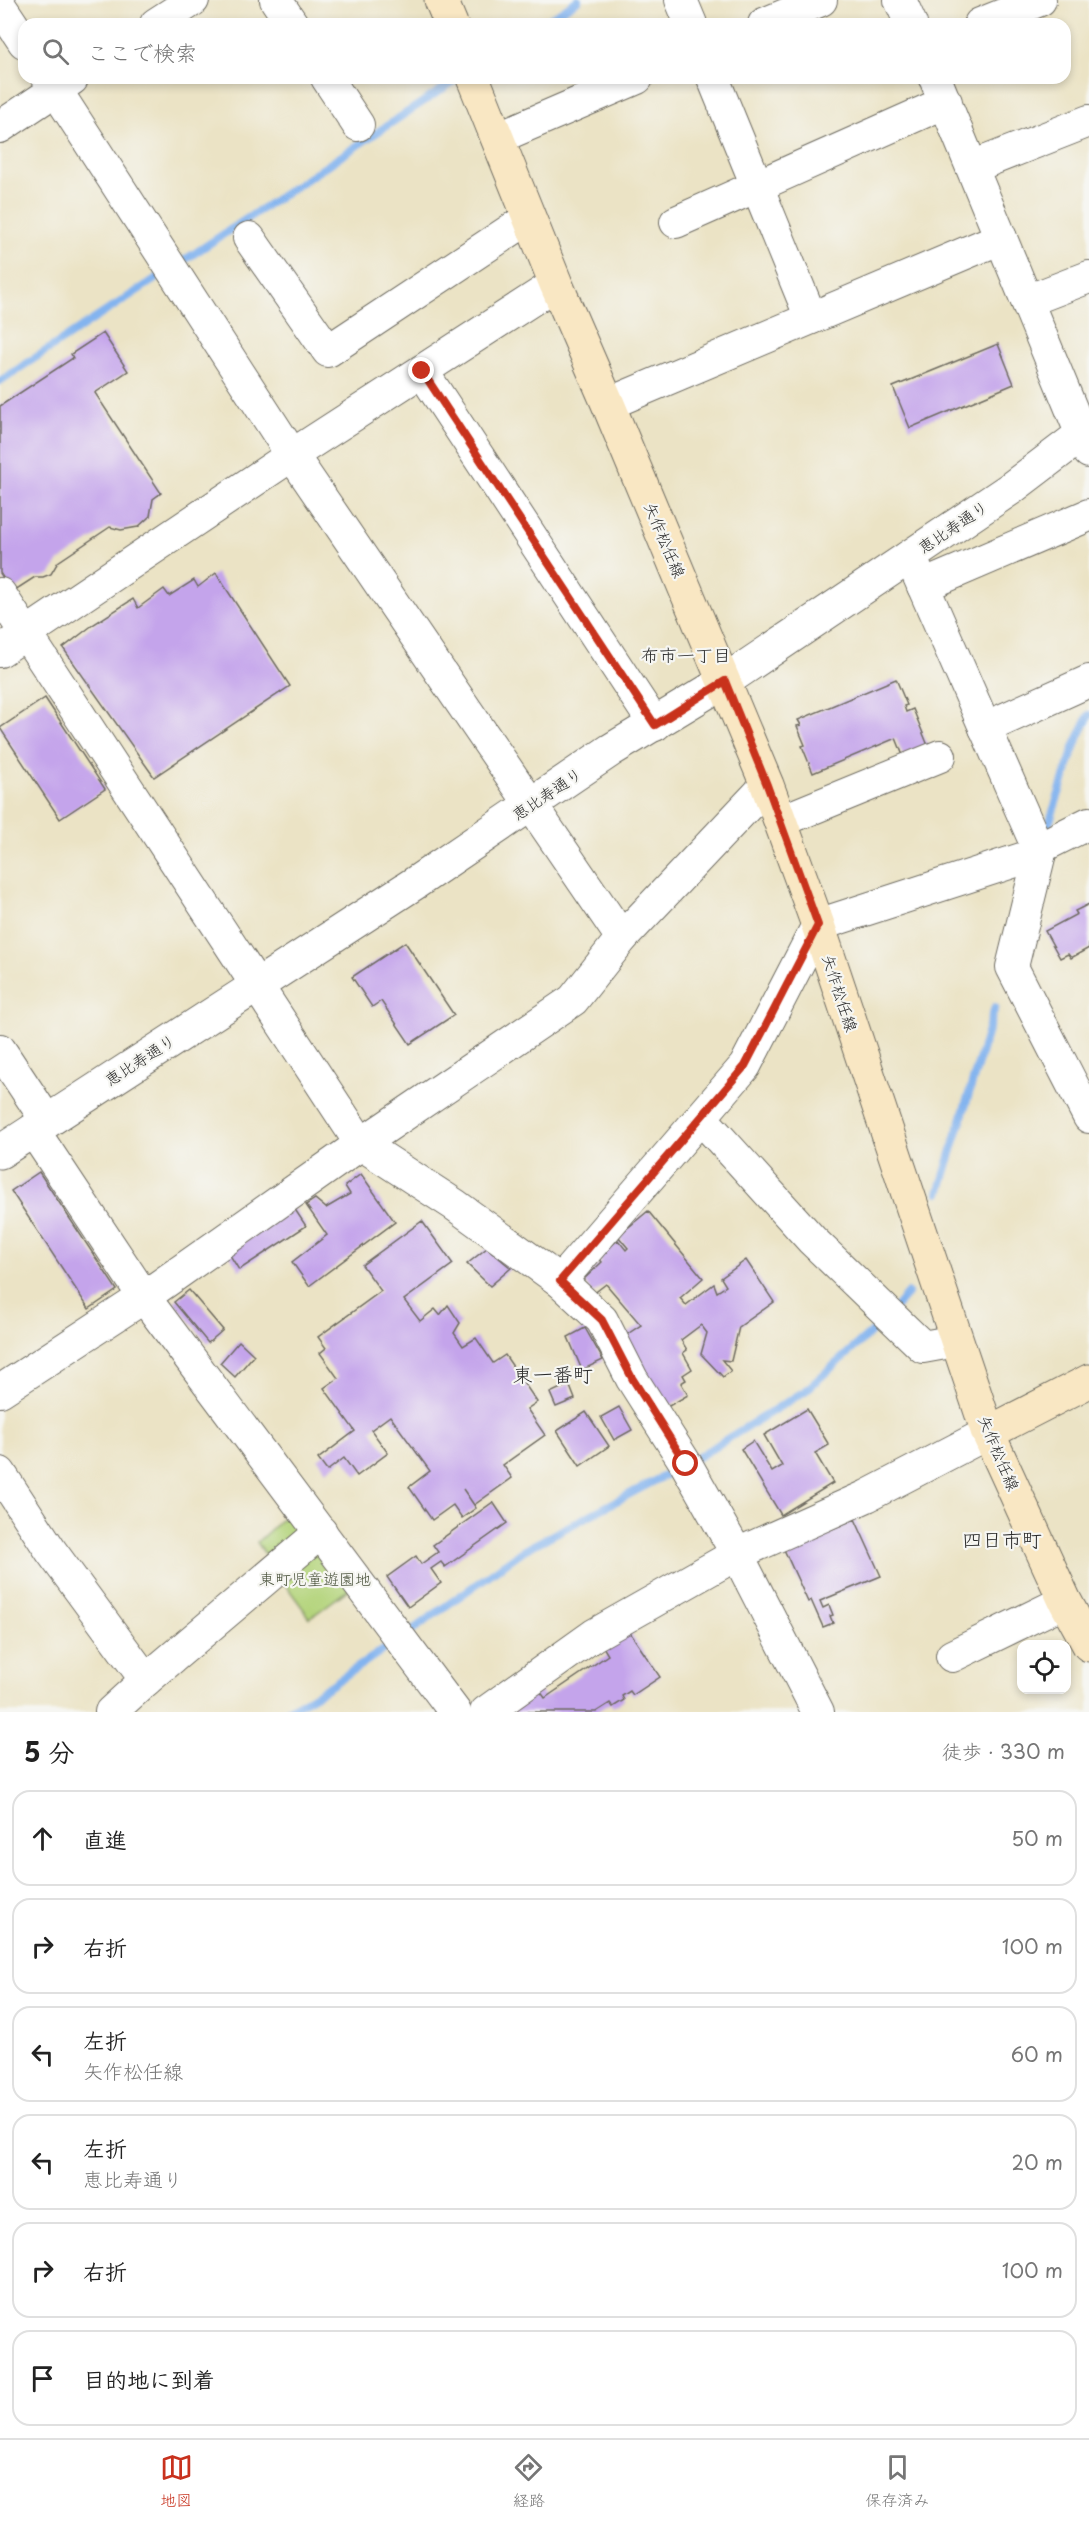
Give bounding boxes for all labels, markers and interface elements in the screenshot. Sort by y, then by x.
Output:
search box [18,18,1071,84]
icon: search [39,35,72,68]
text: ここで検索 [87,35,197,68]
route end [408,357,434,383]
street label: 恵比寿通り [913,494,992,558]
street label: 矢作松任線 [639,498,693,581]
district label: 布市一丁目 [641,641,731,668]
street label: 恵比寿通り [507,761,586,825]
street label: 矢作松任線 [817,951,865,1034]
street label: 恵比寿通り [99,1027,180,1091]
district label: 東一番町 [513,1359,593,1389]
street label: 矢作松任線 [973,1411,1027,1494]
route start [672,1450,698,1476]
district label: 四日市町 [962,1524,1042,1554]
park label: 東町児童遊園地 [259,1566,371,1590]
map controls [1017,1640,1071,1694]
button: locate [1017,1640,1071,1694]
text: 5 分 [24,1732,74,1771]
text: 徒歩 · 330 m [942,1736,1065,1766]
icon: ahead [26,1822,59,1855]
text: 直進 [83,1822,127,1855]
text: 50 m [1011,1823,1063,1853]
icon: right [26,1930,59,1963]
text: 右折 [83,1930,127,1963]
text: 100 m [1002,1931,1063,1961]
text: 左折 [83,2023,127,2056]
icon: left [26,2038,59,2071]
text: 60 m [1011,2039,1063,2069]
text: 矢作松任線 [83,2056,183,2086]
text: 左折 [83,2131,127,2164]
icon: left [26,2146,59,2179]
text: 20 m [1011,2147,1063,2177]
text: 恵比寿通り [83,2164,183,2194]
icon: right [26,2254,59,2287]
text: 右折 [83,2254,127,2287]
text: 100 m [1002,2255,1063,2285]
icon: arrive [26,2362,59,2395]
text: 目的地に到着 [83,2362,215,2395]
tab: 地図 [160,2451,193,2511]
tab: 経路 [512,2451,545,2511]
tab: 保存済み [865,2451,929,2511]

